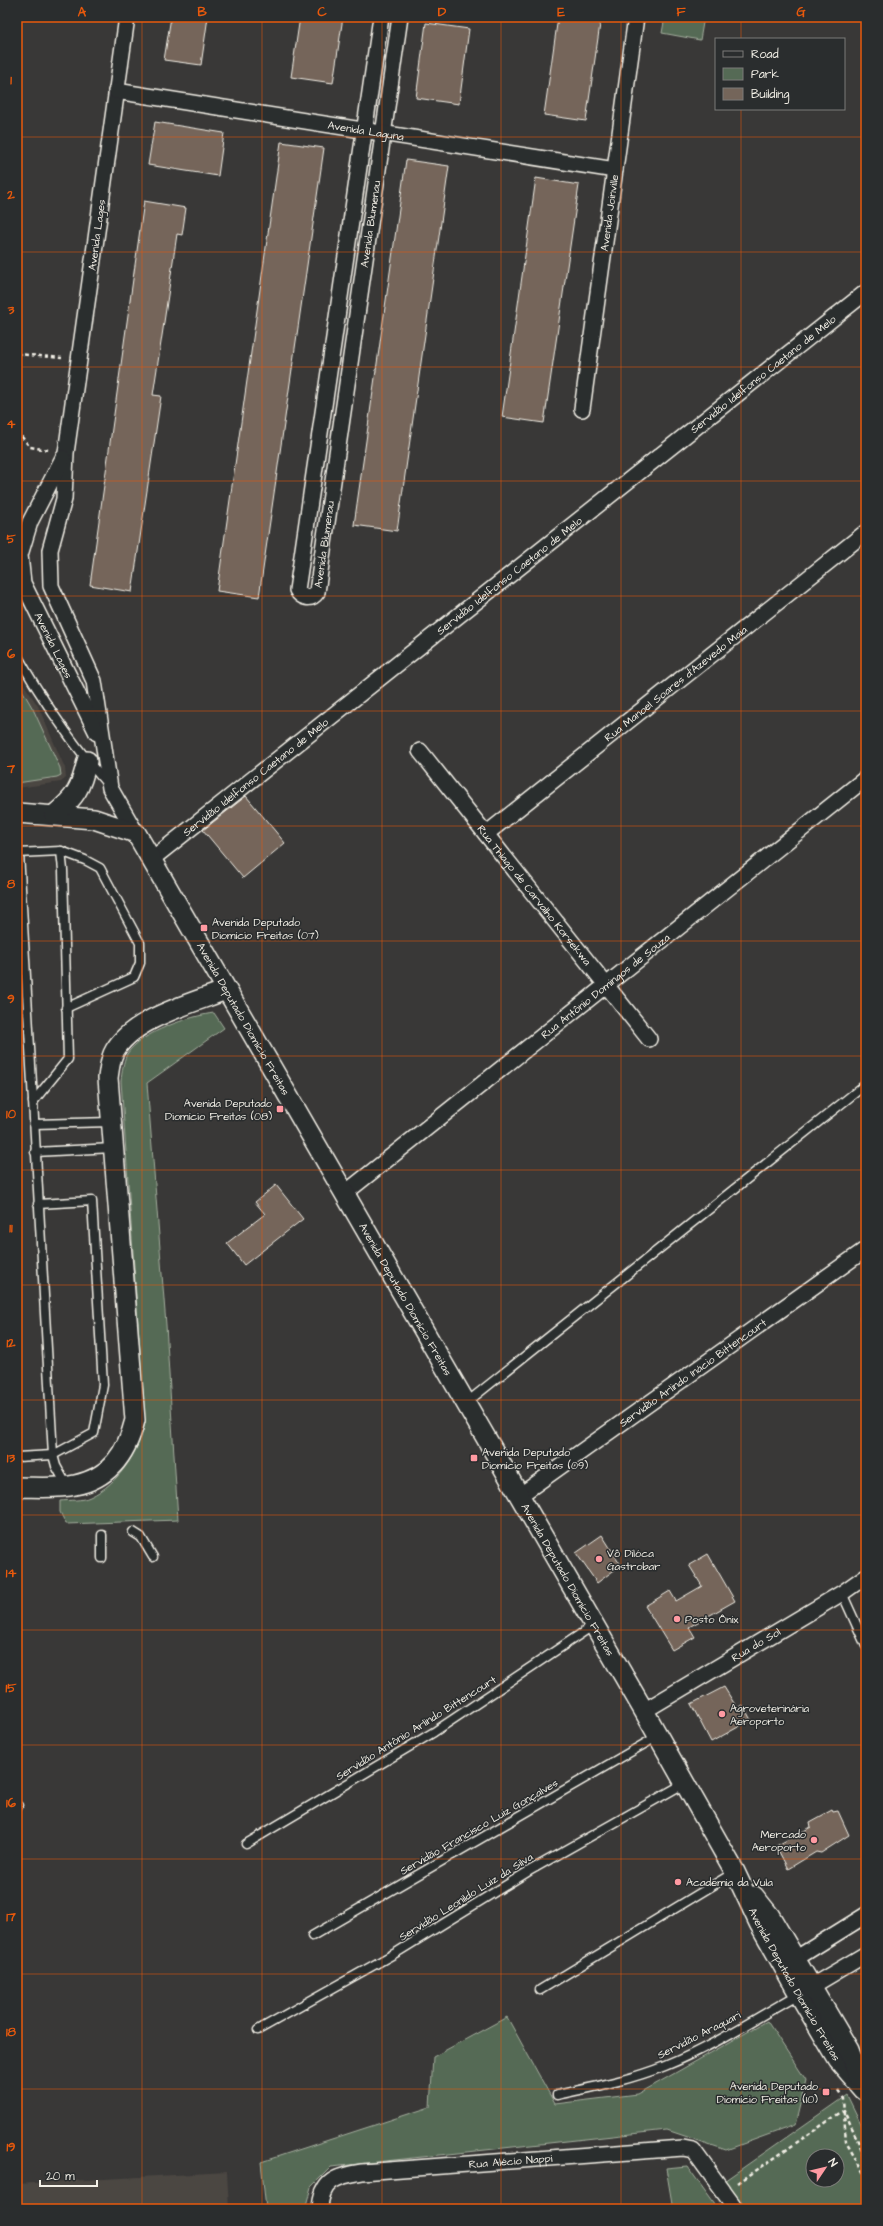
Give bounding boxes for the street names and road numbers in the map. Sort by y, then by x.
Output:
street label: Avenida Laguna [327,117,406,144]
street label: Avenida Joinville [596,173,622,252]
street label: Avenida Blumenau [356,179,384,268]
street label: Avenida Lages [85,198,110,272]
street label: Servidão Idelfonso Caetano de Melo [687,311,839,436]
street label: Avenida Blumenau [310,499,338,589]
street label: Servidão Idelfonso Caetano de Melo [433,512,586,638]
street label: Avenida Lages [31,610,77,681]
street label: Rua Manoel Soares d'Azevedo Maia [601,622,750,745]
street label: Servidão Idelfonso Caetano de Melo [179,714,332,839]
street label: Rua Thiago de Carvalho Korsekwa [474,822,595,969]
street label: Rua Antônio Domingos de Souza [537,930,673,1042]
street label: Avenida Deputado Diomício Freitas [193,940,294,1098]
street label: Avenida Deputado Diomício Freitas [356,1220,456,1379]
street label: Servidão Arlindo Inácio Bittencourt [616,1315,770,1430]
street label: Avenida Deputado Diomício Freitas [518,1500,618,1659]
street label: Rua do Sol [728,1624,783,1665]
street label: Servidão Antônio Arlindo Bittencourt [333,1672,500,1784]
street label: Servidão Francisco Luiz Gonçalves [397,1775,561,1879]
street label: Servidão Leonildo Luiz da Silva [396,1849,536,1945]
street label: Avenida Deputado Diomício Freitas [745,1905,845,2064]
street label: Servidão Araquari [655,2007,743,2062]
street label: Rua Alécio Nappi [468,2150,553,2172]

